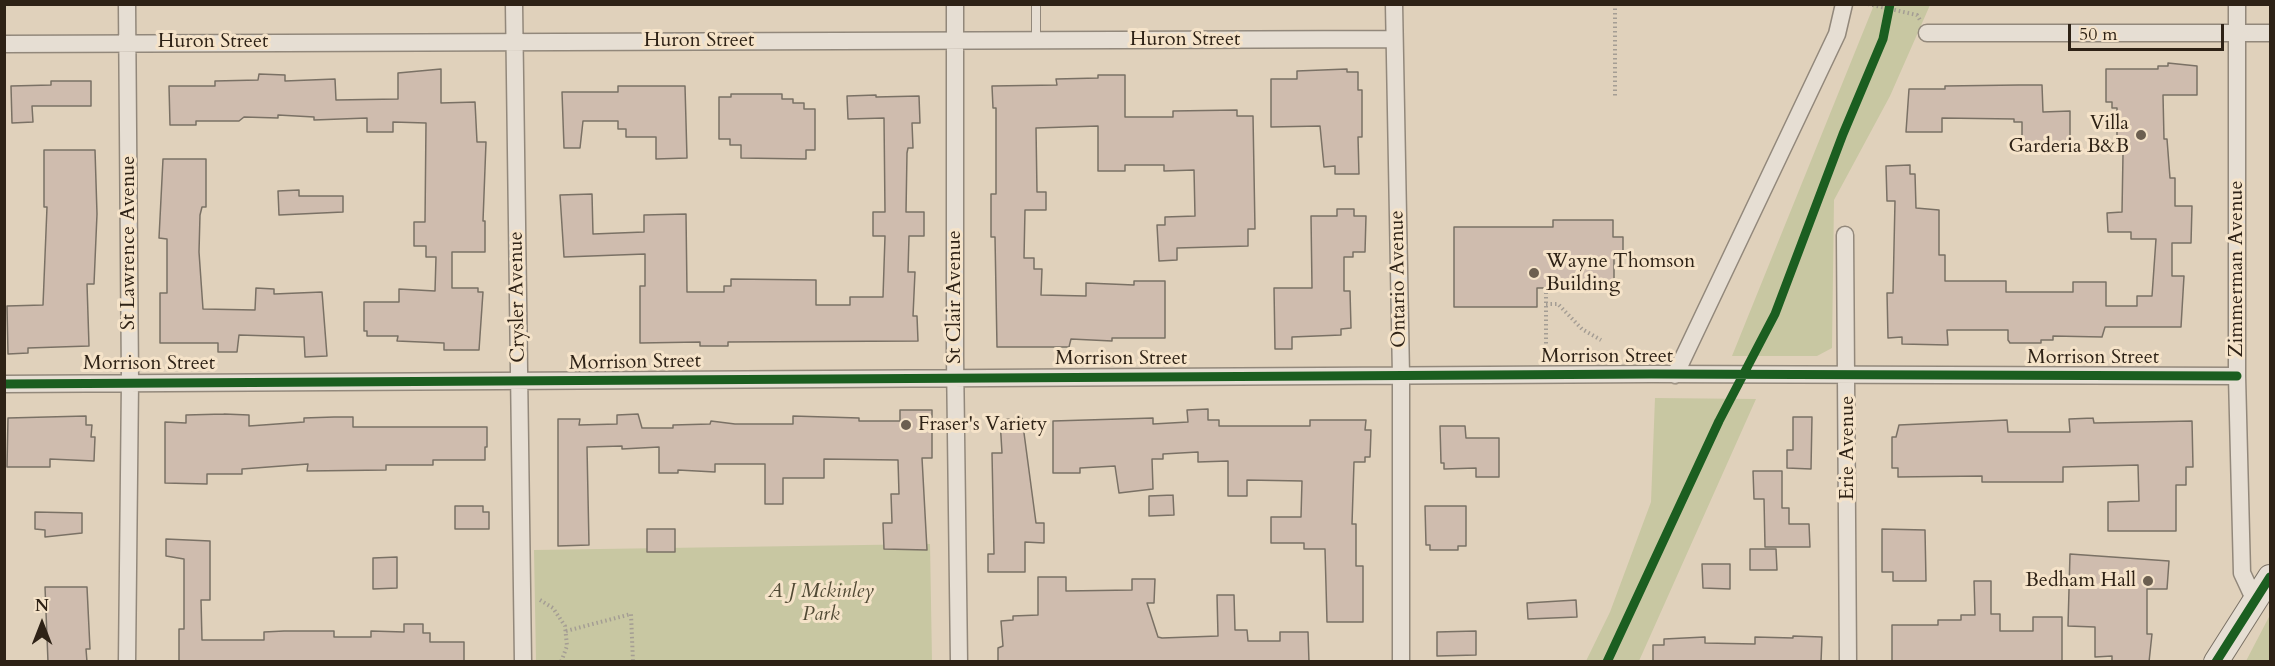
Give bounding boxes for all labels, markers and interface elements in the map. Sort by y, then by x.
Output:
scale bar [2071,12,2227,50]
text: 50 m [2079,22,2118,47]
street label: Huron Street [1130,28,1240,52]
street label: Huron Street [644,29,754,53]
street label: Huron Street [158,30,268,54]
place label: Villa Garderia B&B [2009,112,2129,159]
marker: Villa Garderia B&B [2134,128,2148,142]
street label: St Lawrence Avenue [117,156,141,330]
street label: Zimmerman Avenue [2225,180,2249,358]
street label: Ontario Avenue [1386,210,1412,348]
street label: St Clair Avenue [943,230,967,364]
street label: Crysler Avenue [505,231,531,363]
place label: Wayne Thomson Building [1546,250,1695,297]
marker: Wayne Thomson Building [1527,266,1541,280]
street label: Morrison Street [1541,345,1673,369]
street label: Morrison Street [2027,346,2159,370]
street label: Morrison Street [1055,347,1187,371]
street label: Morrison Street [569,350,701,376]
street label: Morrison Street [83,352,215,376]
street label: Erie Avenue [1836,396,1860,500]
place label: Fraser's Variety [918,413,1047,437]
marker: Fraser's Variety [899,418,913,432]
place label: Bedham Hall [2025,569,2136,593]
marker: Bedham Hall [2141,574,2155,588]
park label: A J Mckinley Park [768,580,874,627]
north arrow [12,594,72,654]
text: N [35,595,49,617]

